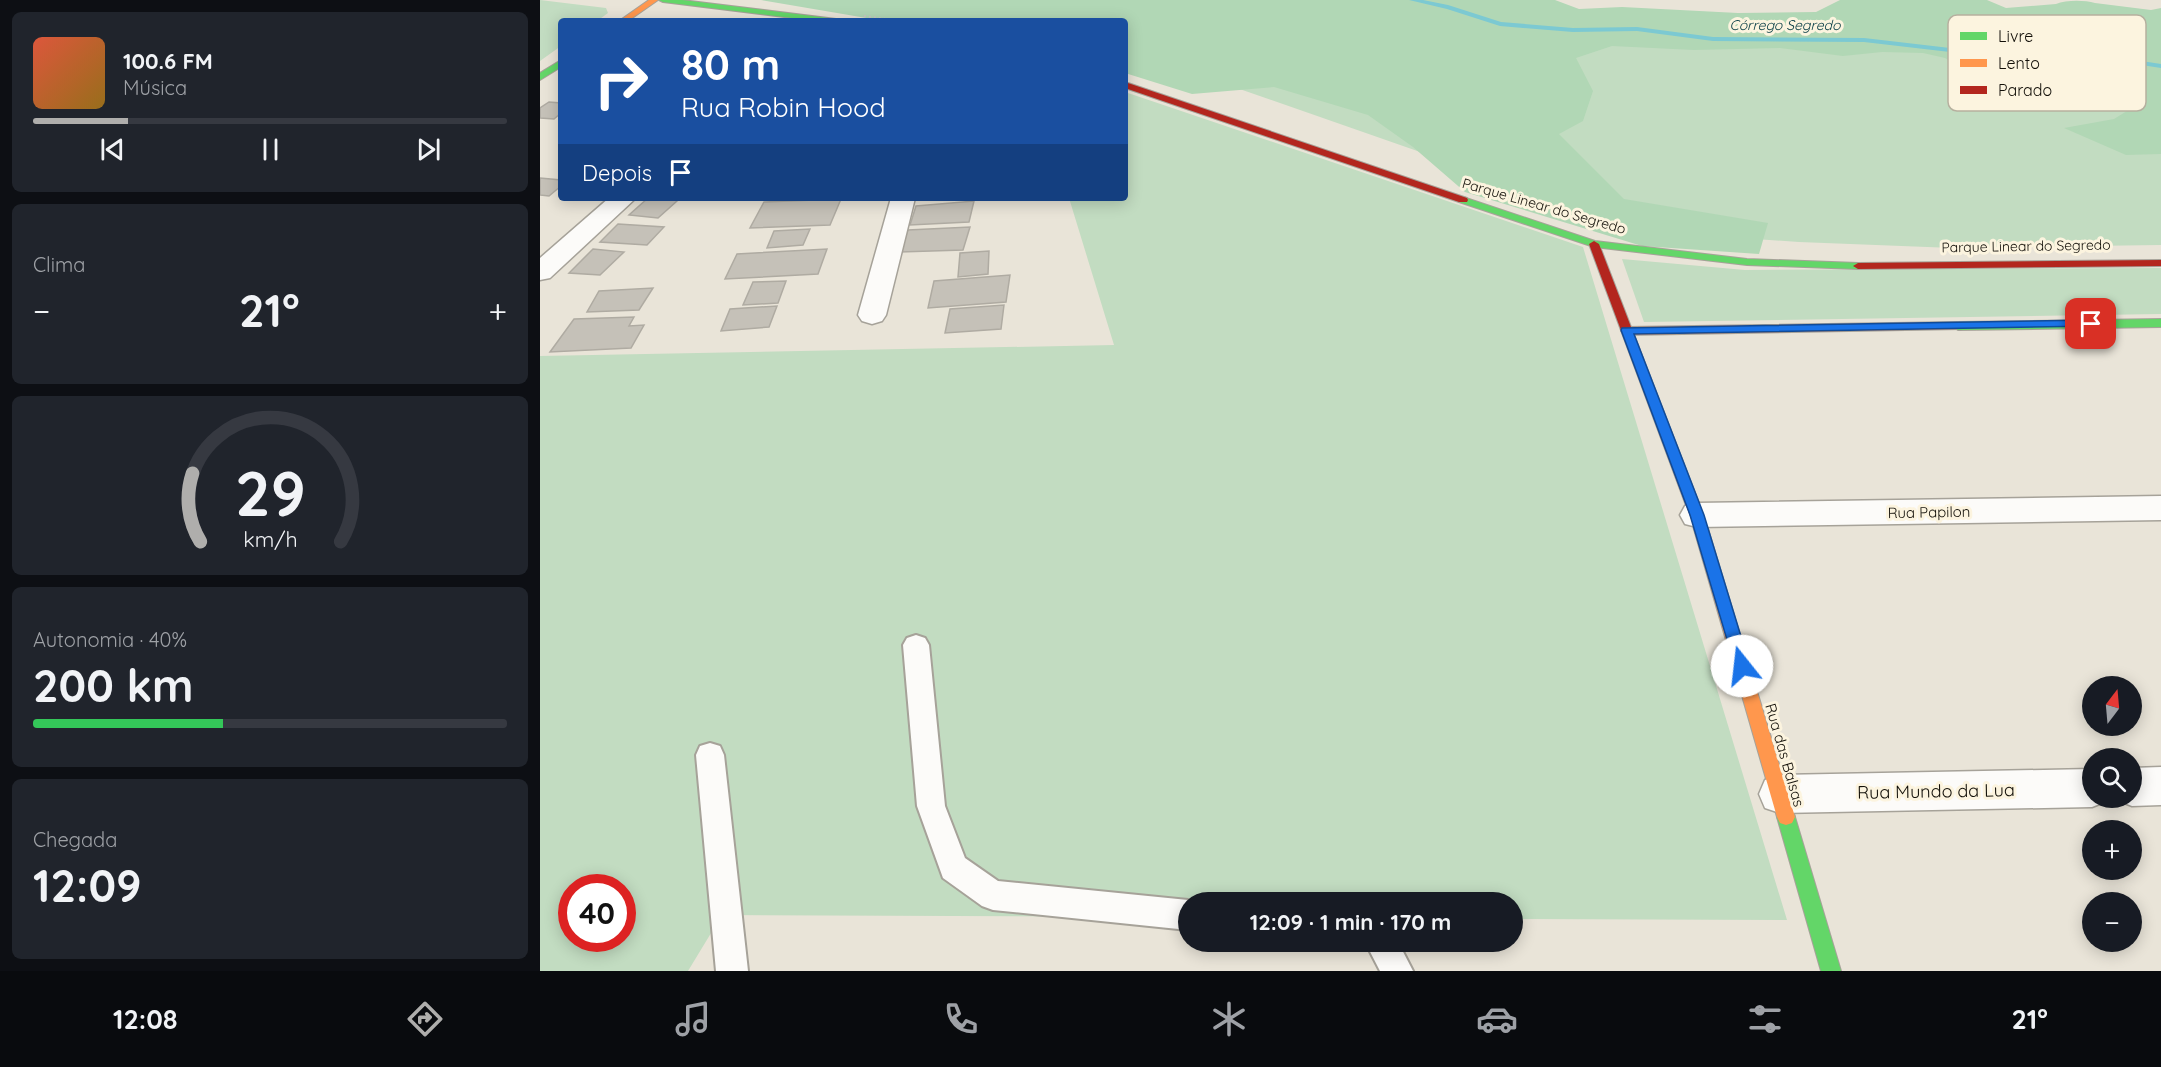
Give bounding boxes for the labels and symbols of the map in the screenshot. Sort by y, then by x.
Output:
legend [1948,15,2146,111]
water label: Córrego Segredo [1729,16,1841,34]
text: Livre [1998,26,2033,46]
text: Lento [1998,53,2040,73]
text: Parado [1998,80,2052,100]
street label: Parque Linear do Segredo [1460,174,1628,238]
street label: Parque Linear do Segredo [1941,236,2111,256]
pin [2065,298,2116,349]
street label: Rua Papilon [1887,502,1971,522]
position arrow [1710,634,1774,698]
north arrow [2082,676,2142,736]
street label: Rua das Balsas [1761,701,1809,809]
street label: Rua Mundo da Lua [1857,778,2015,804]
speed limit sign: 40 [558,874,636,952]

